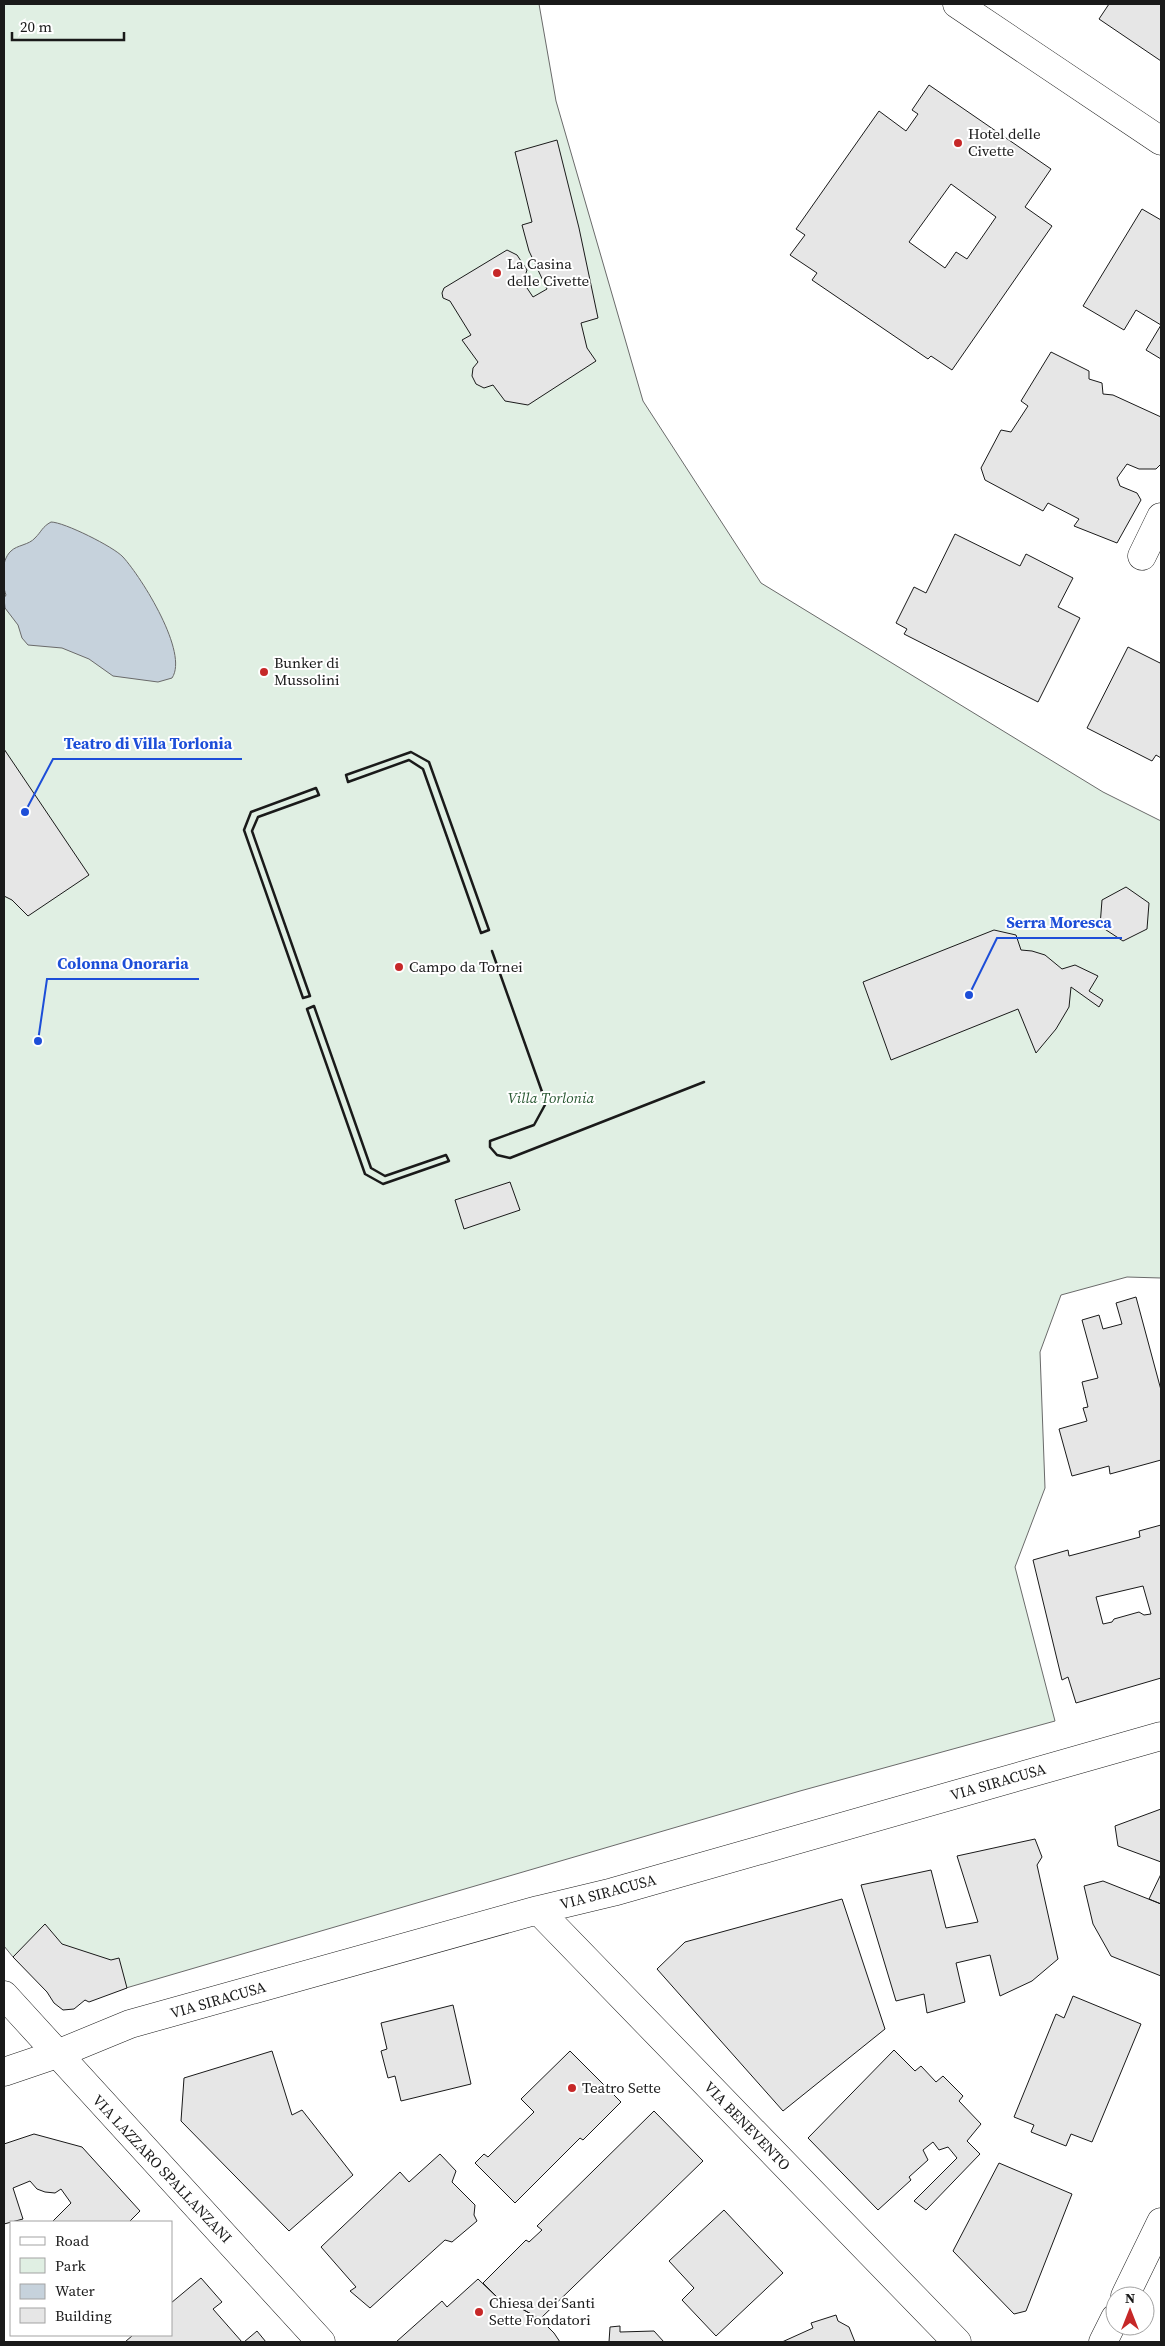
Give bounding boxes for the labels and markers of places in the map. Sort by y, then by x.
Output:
place label: Hotel delle Civette [968,123,1041,161]
marker: Hotel delle Civette [952,137,964,149]
place label: La Casina delle Civette [507,253,590,291]
marker: La Casina delle Civette [491,267,503,279]
place label: Bunker di Mussolini [274,652,340,690]
marker: Bunker di Mussolini [258,666,270,678]
callout: Teatro di Villa Torlonia [53,728,242,759]
callout: Serra Moresca [997,907,1122,938]
callout: Colonna Onoraria [47,948,199,979]
place label: Campo da Tornei [409,956,523,977]
marker: Campo da Tornei [393,961,405,973]
place label: Teatro Sette [582,2077,661,2098]
marker: Teatro Sette [566,2082,578,2094]
place label: Chiesa dei Santi Sette Fondatori [489,2292,595,2330]
marker: Chiesa dei Santi Sette Fondatori [473,2306,485,2318]

